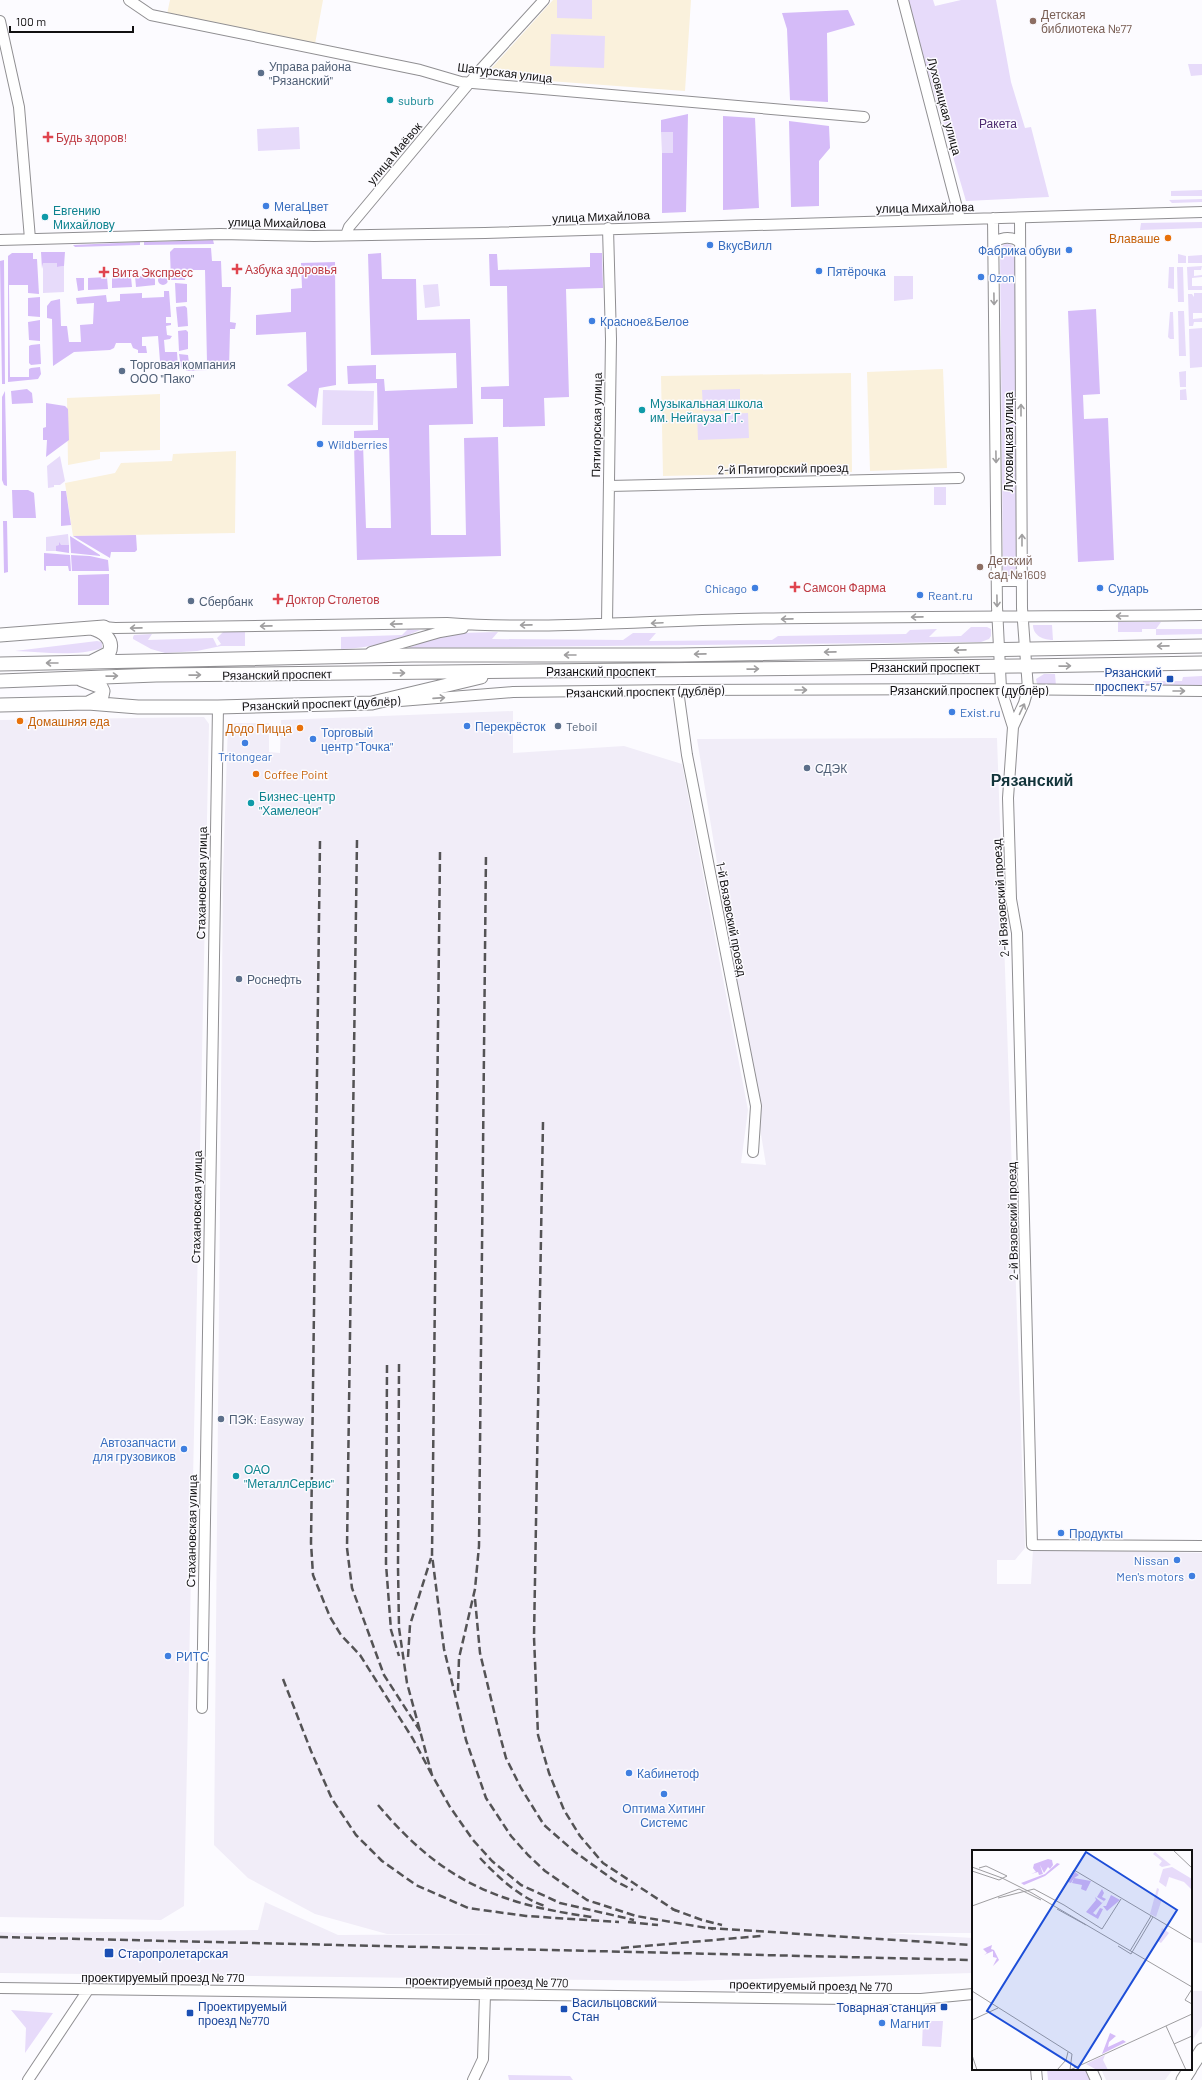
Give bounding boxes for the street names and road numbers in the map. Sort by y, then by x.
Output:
street label: Луховицкая улица [924,56,965,157]
street label: Шатурская улица [457,59,554,86]
street label: улица Маёвок [364,118,425,188]
street label: улица Михайлова [876,199,974,216]
street label: улица Михайлова [552,207,651,226]
street label: улица Михайлова [228,214,326,231]
street label: Пятигорская улица [588,372,605,478]
street label: Луховицкая улица [1001,391,1016,492]
street label: 2-й Пятигорский проезд [718,460,848,477]
street label: Рязанский проспект [870,660,980,675]
street label: Рязанский проспект [546,664,656,679]
street label: Рязанский проспект [222,666,333,683]
street label: Рязанский проспект (дублёр) [566,683,725,700]
street label: Рязанский проспект (дублёр) [890,683,1049,698]
street label: Рязанский проспект (дублёр) [242,693,401,714]
street label: Стахановская улица [193,826,210,940]
street label: 2-й Вязовский проезд [989,838,1012,958]
street label: 1-й Вязовский проезд [713,861,750,978]
street label: Стахановская улица [188,1150,205,1264]
street label: 2-й Вязовский проезд [1004,1162,1021,1280]
street label: Стахановская улица [183,1474,200,1588]
street label: проектируемый проезд № 770 [81,1970,245,1985]
street label: проектируемый проезд № 770 [405,1973,569,1990]
street label: проектируемый проезд № 770 [729,1977,893,1994]

